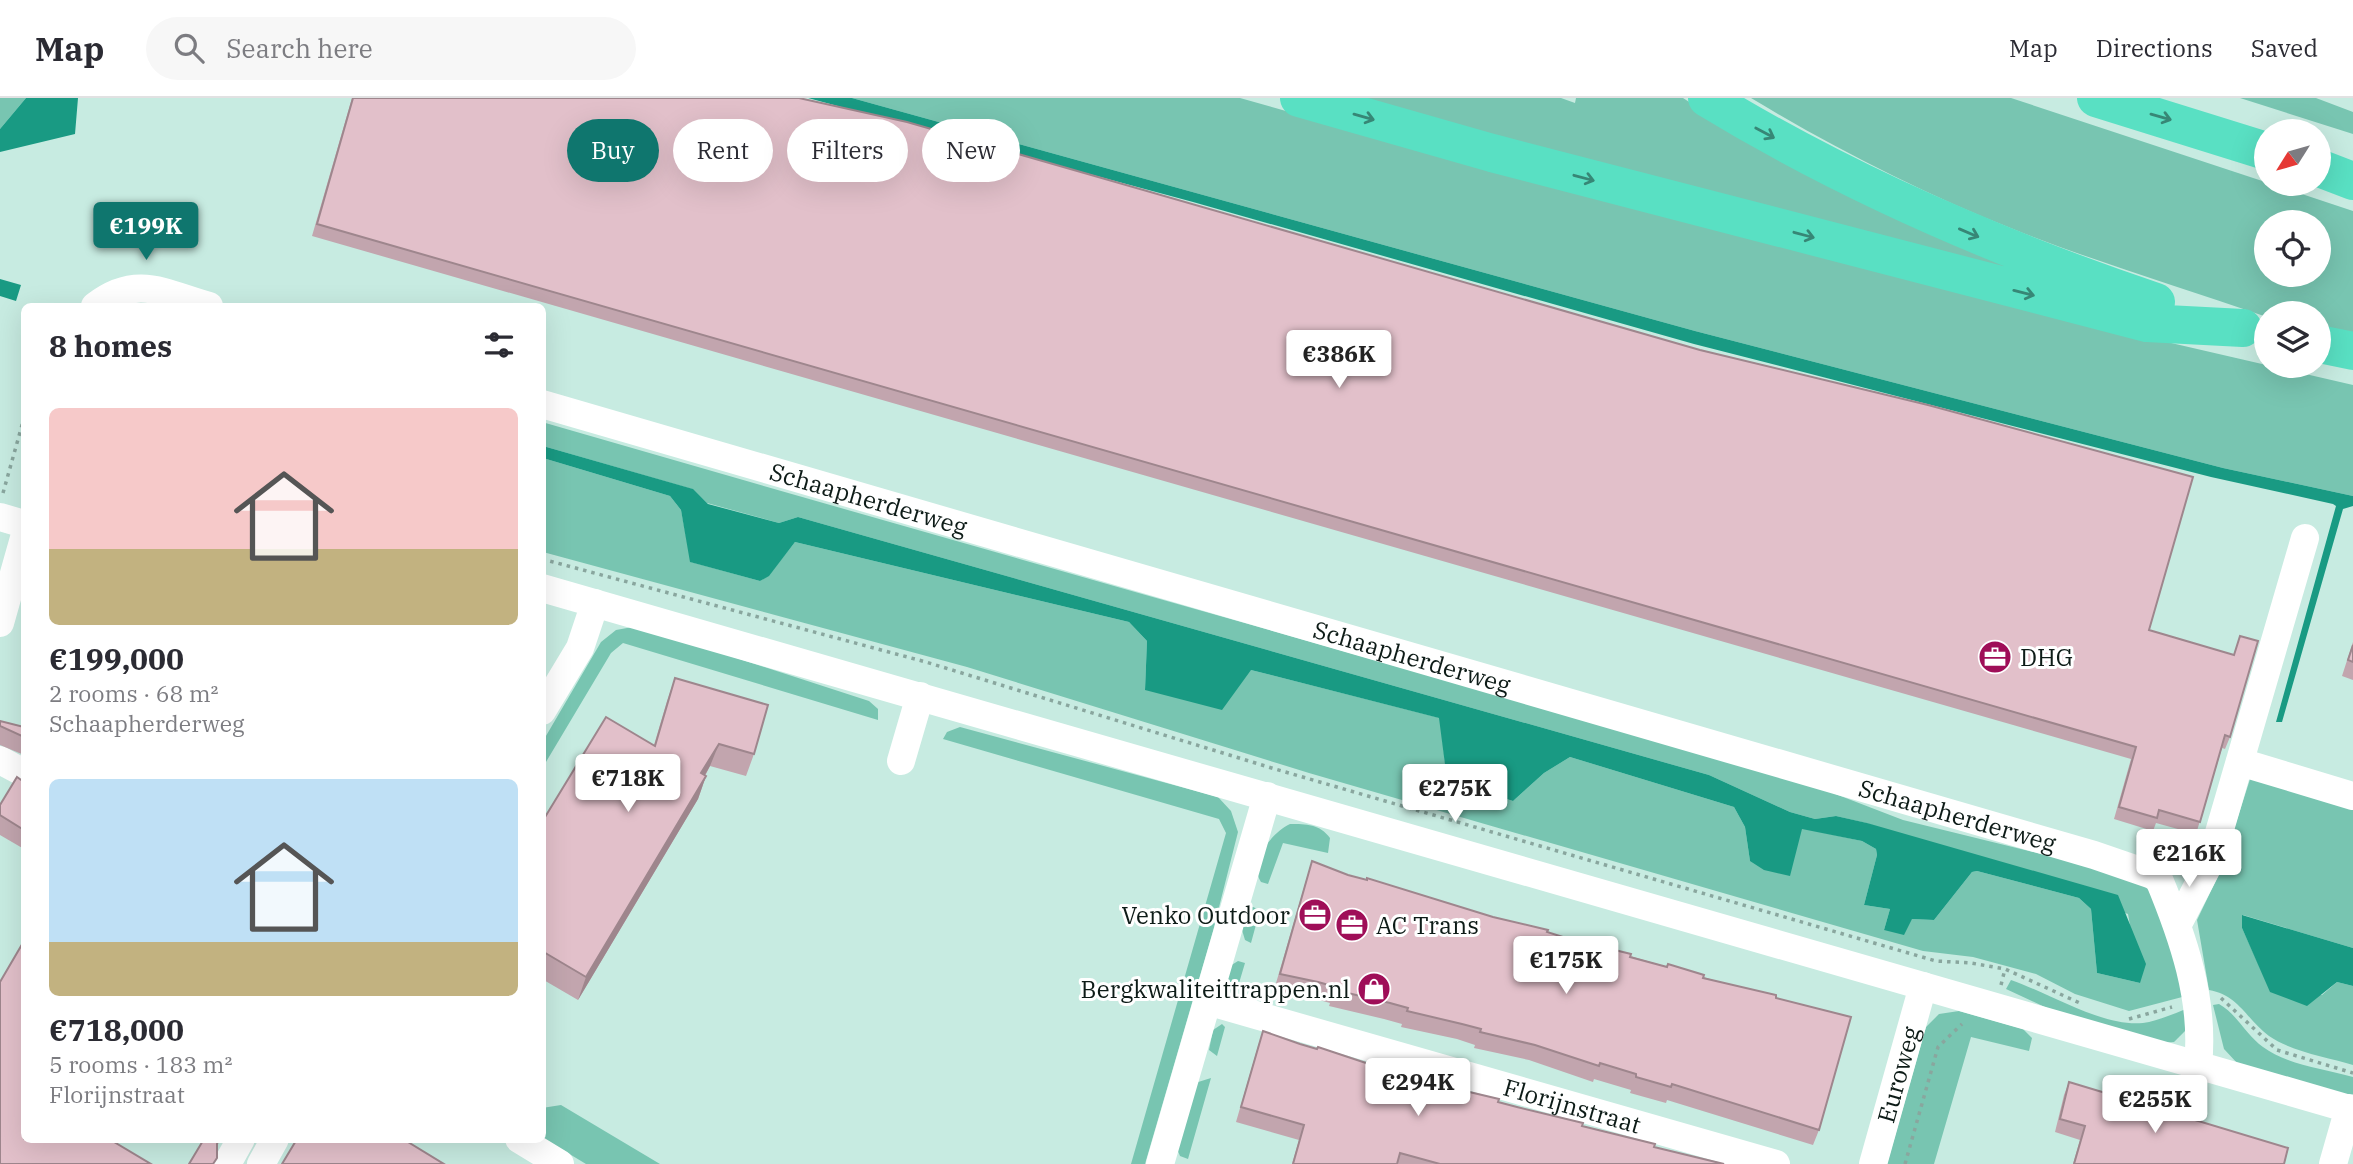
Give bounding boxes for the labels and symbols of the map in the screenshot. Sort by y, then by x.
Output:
one-way arrow [1353,111,1375,124]
one-way arrow [2149,111,2172,124]
north arrow [2254,119,2331,196]
one-way arrow [1755,126,1775,140]
one-way arrow [1573,172,1595,185]
pin: €199K [97,202,195,262]
one-way arrow [1958,227,1980,240]
one-way arrow [1793,230,1815,243]
one-way arrow [2012,286,2035,300]
pin: €386K [1290,330,1388,390]
street label: Schaapherderweg [766,455,971,543]
street label: Schaapherderweg [1310,613,1515,701]
office icon: DHG [1976,638,2014,676]
place label: DHG [2020,641,2073,673]
pin: €718K [579,754,677,814]
pin: €275K [1406,764,1504,824]
street label: Schaapherderweg [1855,771,2060,859]
pin: €216K [2140,830,2238,889]
office icon: Venko Outdoor [1296,896,1334,934]
place label: Venko Outdoor [1121,899,1290,931]
office icon: AC Trans [1333,906,1371,944]
place label: AC Trans [1376,909,1479,941]
pin: €175K [1517,936,1615,996]
shop icon: Bergkwaliteittrappen.nl [1355,970,1393,1008]
place label: Bergkwaliteittrappen.nl [1081,973,1350,1005]
street label: Euroweg [1869,1023,1927,1126]
pin: €294K [1369,1058,1467,1118]
street label: Florijnstraat [1500,1071,1645,1141]
pin: €255K [2106,1076,2204,1135]

